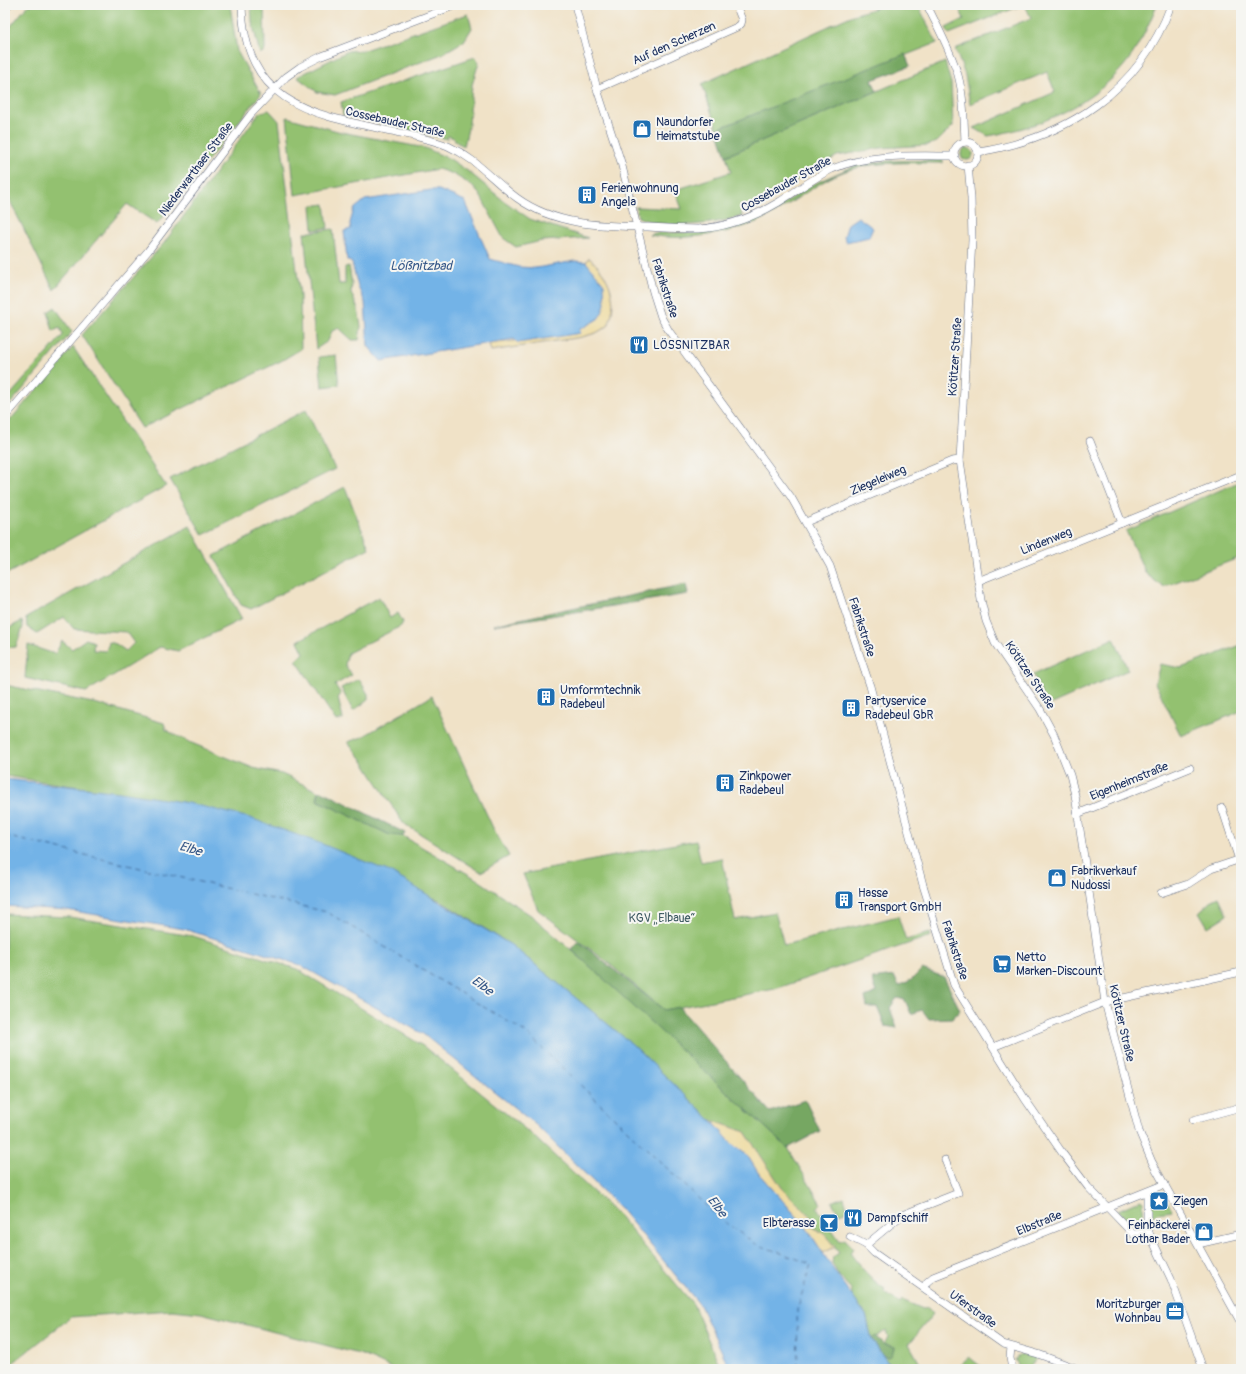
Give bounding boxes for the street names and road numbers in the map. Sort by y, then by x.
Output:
street label: Auf den Scherzen [630,18,718,69]
street label: Cossebauder Straße [344,104,446,141]
street label: Niederwarthaer Straße [156,119,237,219]
street label: Cossebauder Straße [739,153,834,215]
street label: Fabrikstraße [648,256,681,320]
street label: Kötitzer Straße [945,317,966,397]
street label: Ziegeleiweg [848,462,908,499]
street label: Lindenweg [1018,524,1074,559]
street label: Fabrikstraße [845,595,878,659]
street label: Kötitzer Straße [1001,638,1058,712]
street label: Eigenheimstraße [1088,759,1171,804]
street label: Fabrikstraße [938,918,971,982]
street label: Kötitzer Straße [1105,983,1138,1063]
street label: Elbstraße [1014,1208,1064,1239]
street label: Uferstraße [946,1287,999,1332]

